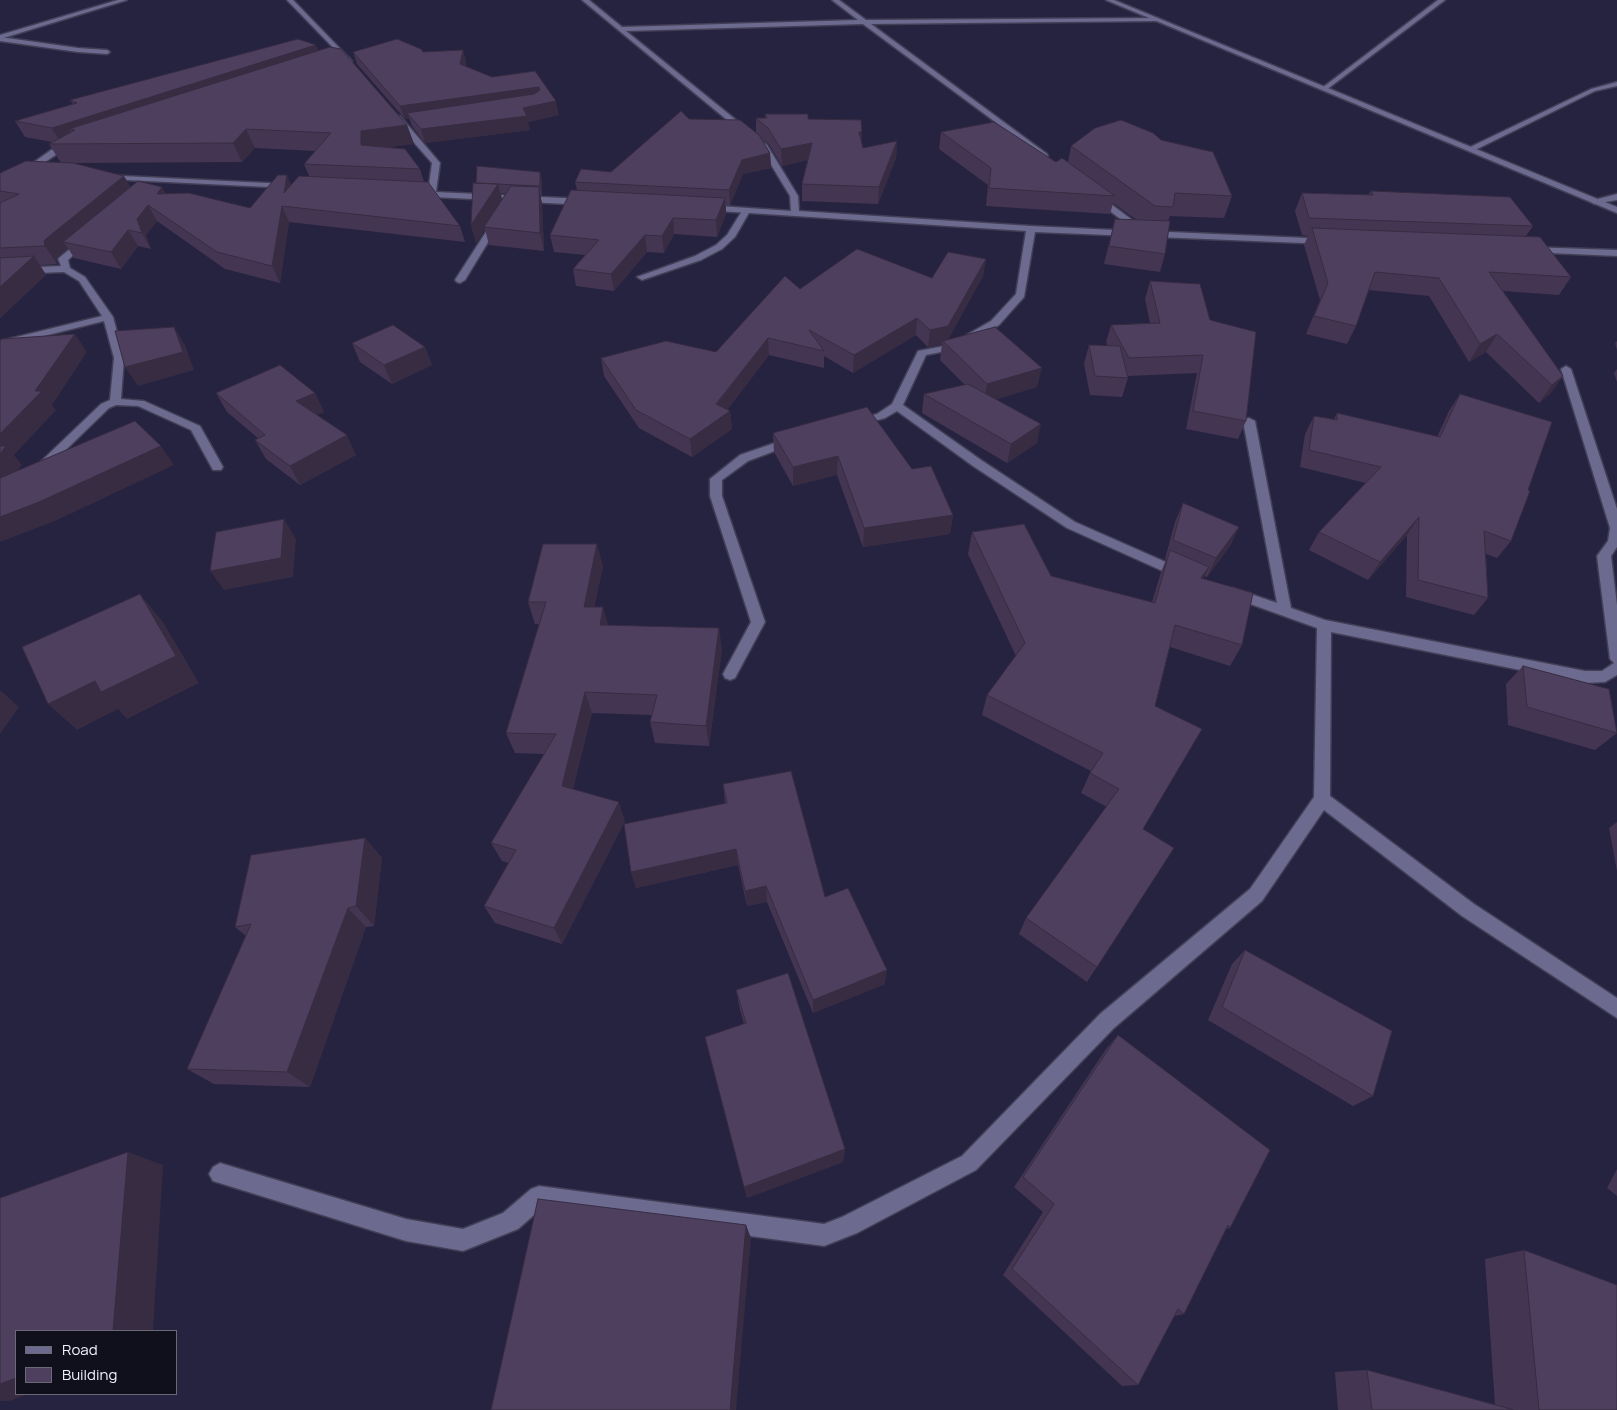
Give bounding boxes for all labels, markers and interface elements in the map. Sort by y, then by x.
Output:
legend [15,1330,178,1395]
text: Road [62,1339,98,1360]
text: Building [62,1364,117,1385]

